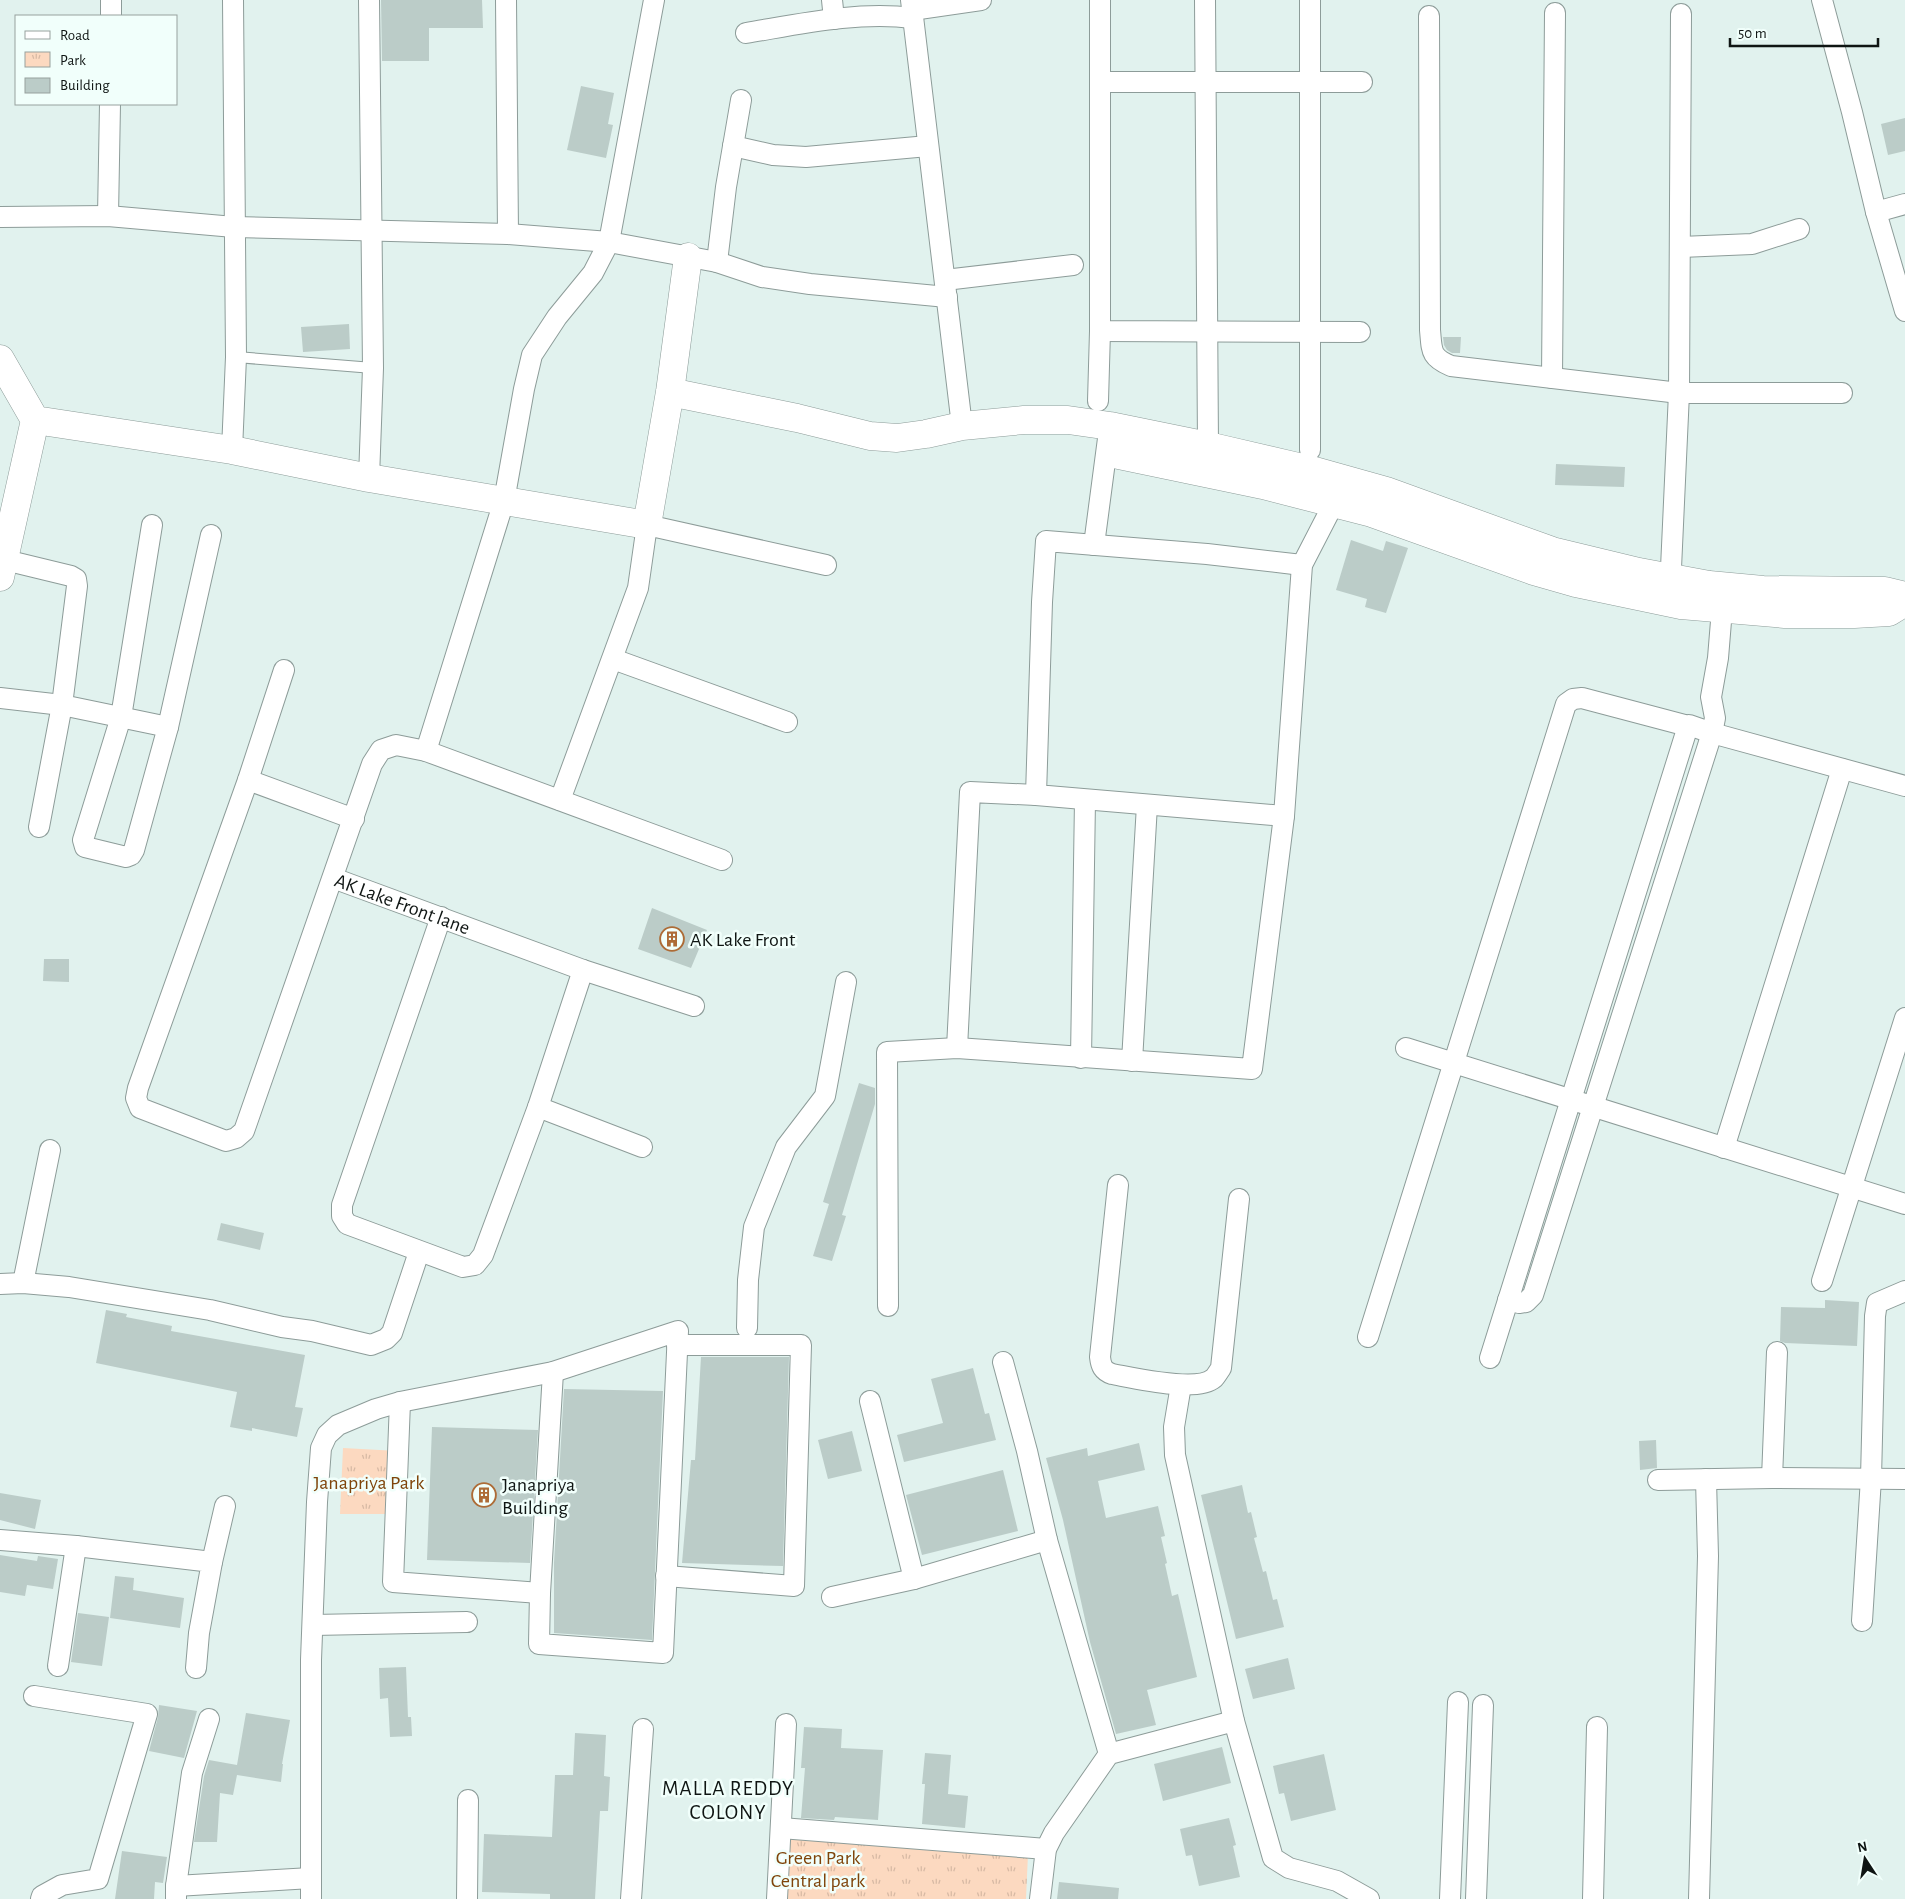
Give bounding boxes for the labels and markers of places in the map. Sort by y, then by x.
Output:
building icon: AK Lake Front [659,926,685,952]
place label: AK Lake Front [690,930,796,950]
place label: Janapriya Building [502,1475,575,1518]
building icon: Janapriya Building [471,1482,497,1508]

